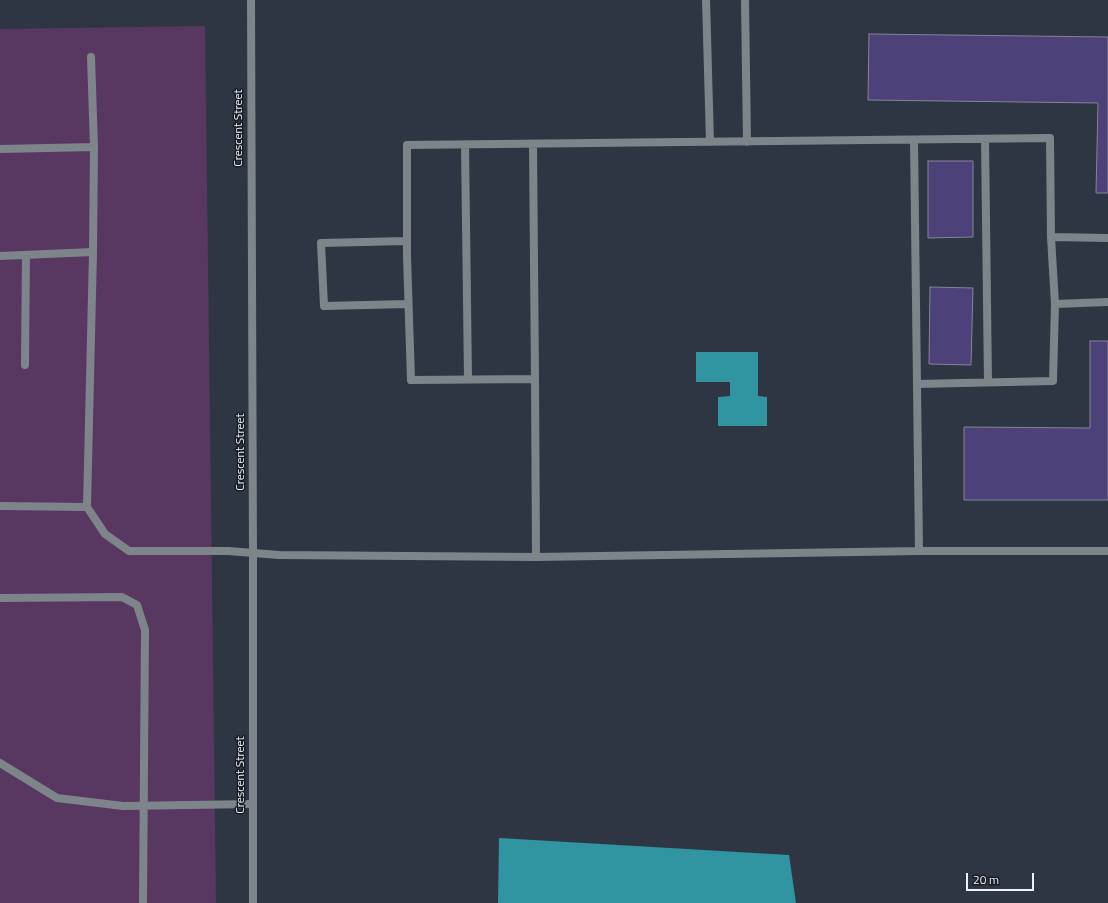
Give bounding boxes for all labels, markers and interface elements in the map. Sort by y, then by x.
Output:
street label: Crescent Street [232,89,246,167]
street label: Crescent Street [234,413,248,491]
street label: Crescent Street [234,736,248,814]
scale bar [968,865,1036,891]
text: 20 m [973,870,999,889]

